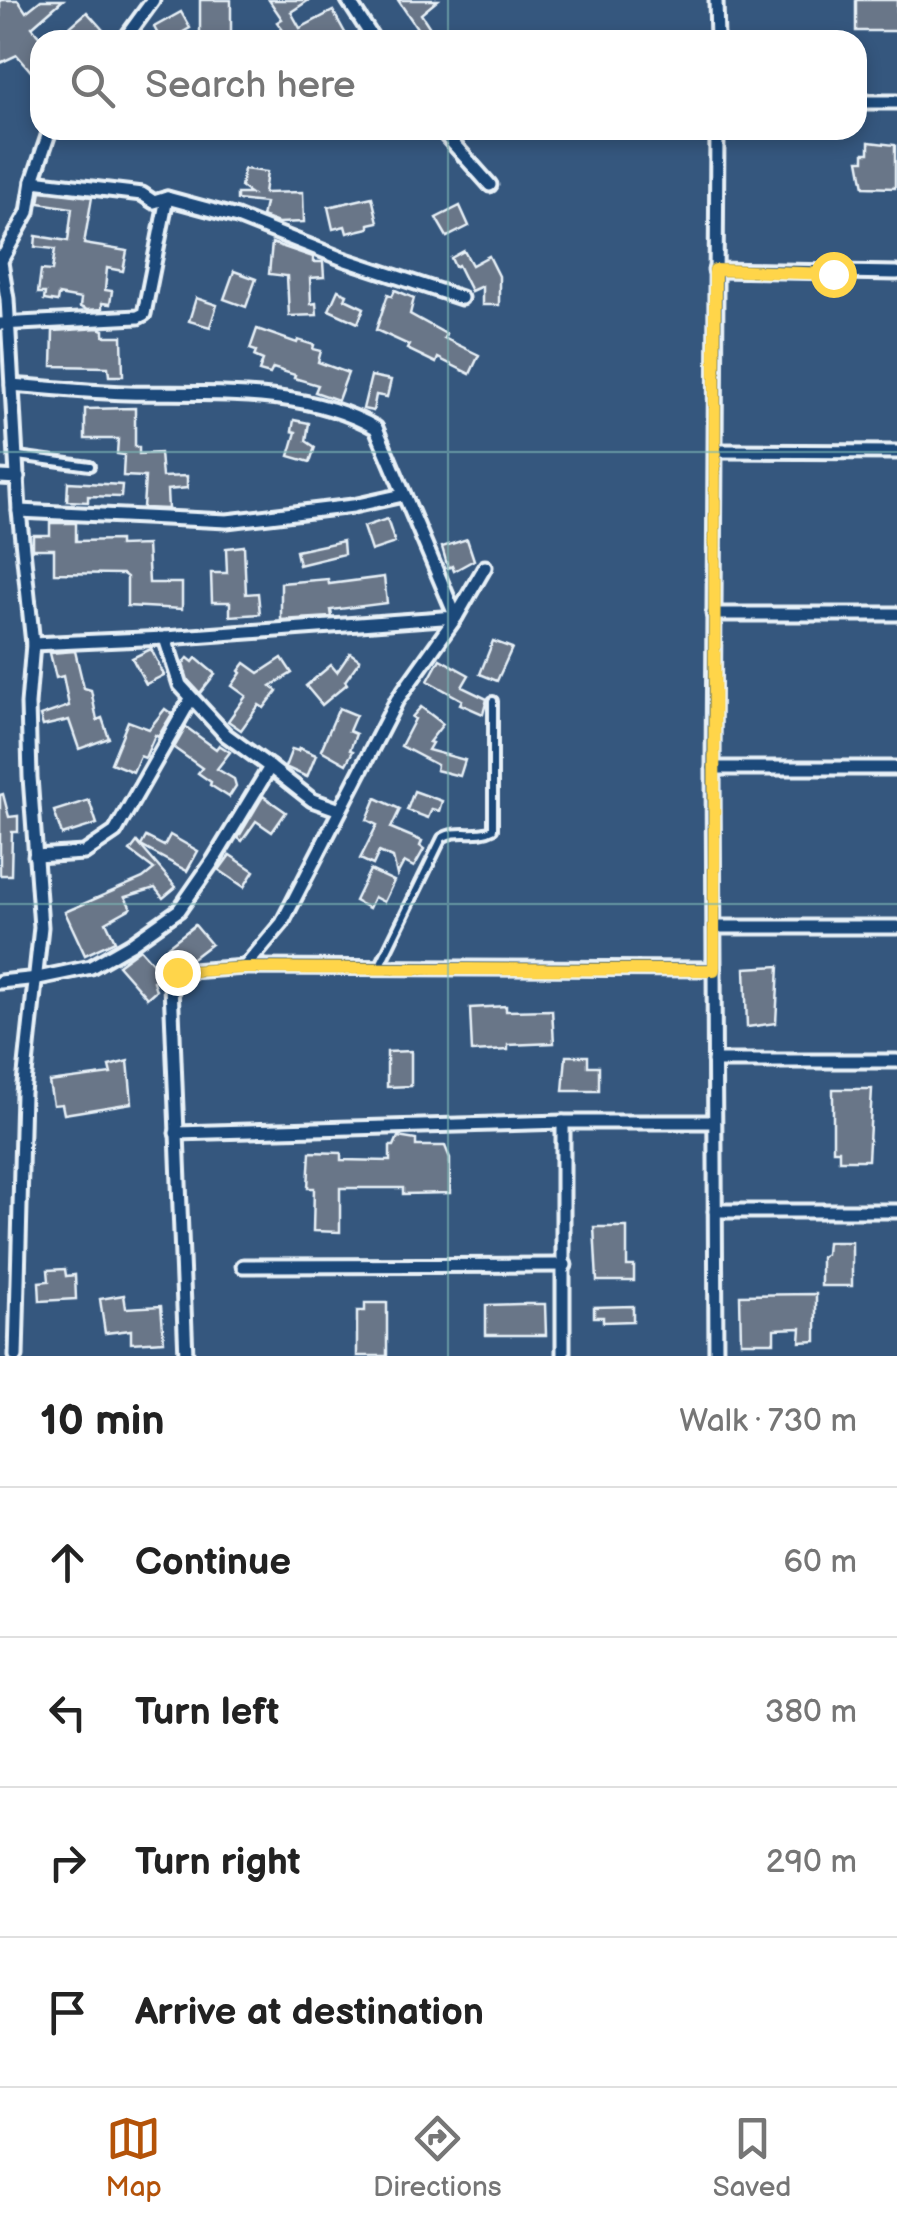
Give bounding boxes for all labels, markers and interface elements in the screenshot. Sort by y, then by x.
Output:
search box [30,30,867,140]
icon: search [65,58,120,113]
text: Search here [145,63,356,108]
route start [811,252,857,298]
route end [155,950,201,996]
text: 10 min [40,1396,165,1447]
text: Walk · 730 m [679,1402,857,1441]
icon: ahead [40,1535,95,1590]
text: Continue [135,1540,291,1585]
text: 60 m [784,1543,857,1582]
icon: left [40,1685,95,1740]
text: Turn left [135,1690,279,1735]
text: 380 m [765,1693,857,1732]
icon: right [40,1835,95,1890]
text: Turn right [135,1840,300,1885]
text: 290 m [766,1843,857,1882]
icon: arrive [40,1985,95,2040]
text: Arrive at destination [135,1990,484,2035]
tab: Map [106,2111,162,2204]
tab: Directions [373,2111,502,2204]
tab: Saved [713,2111,791,2204]

